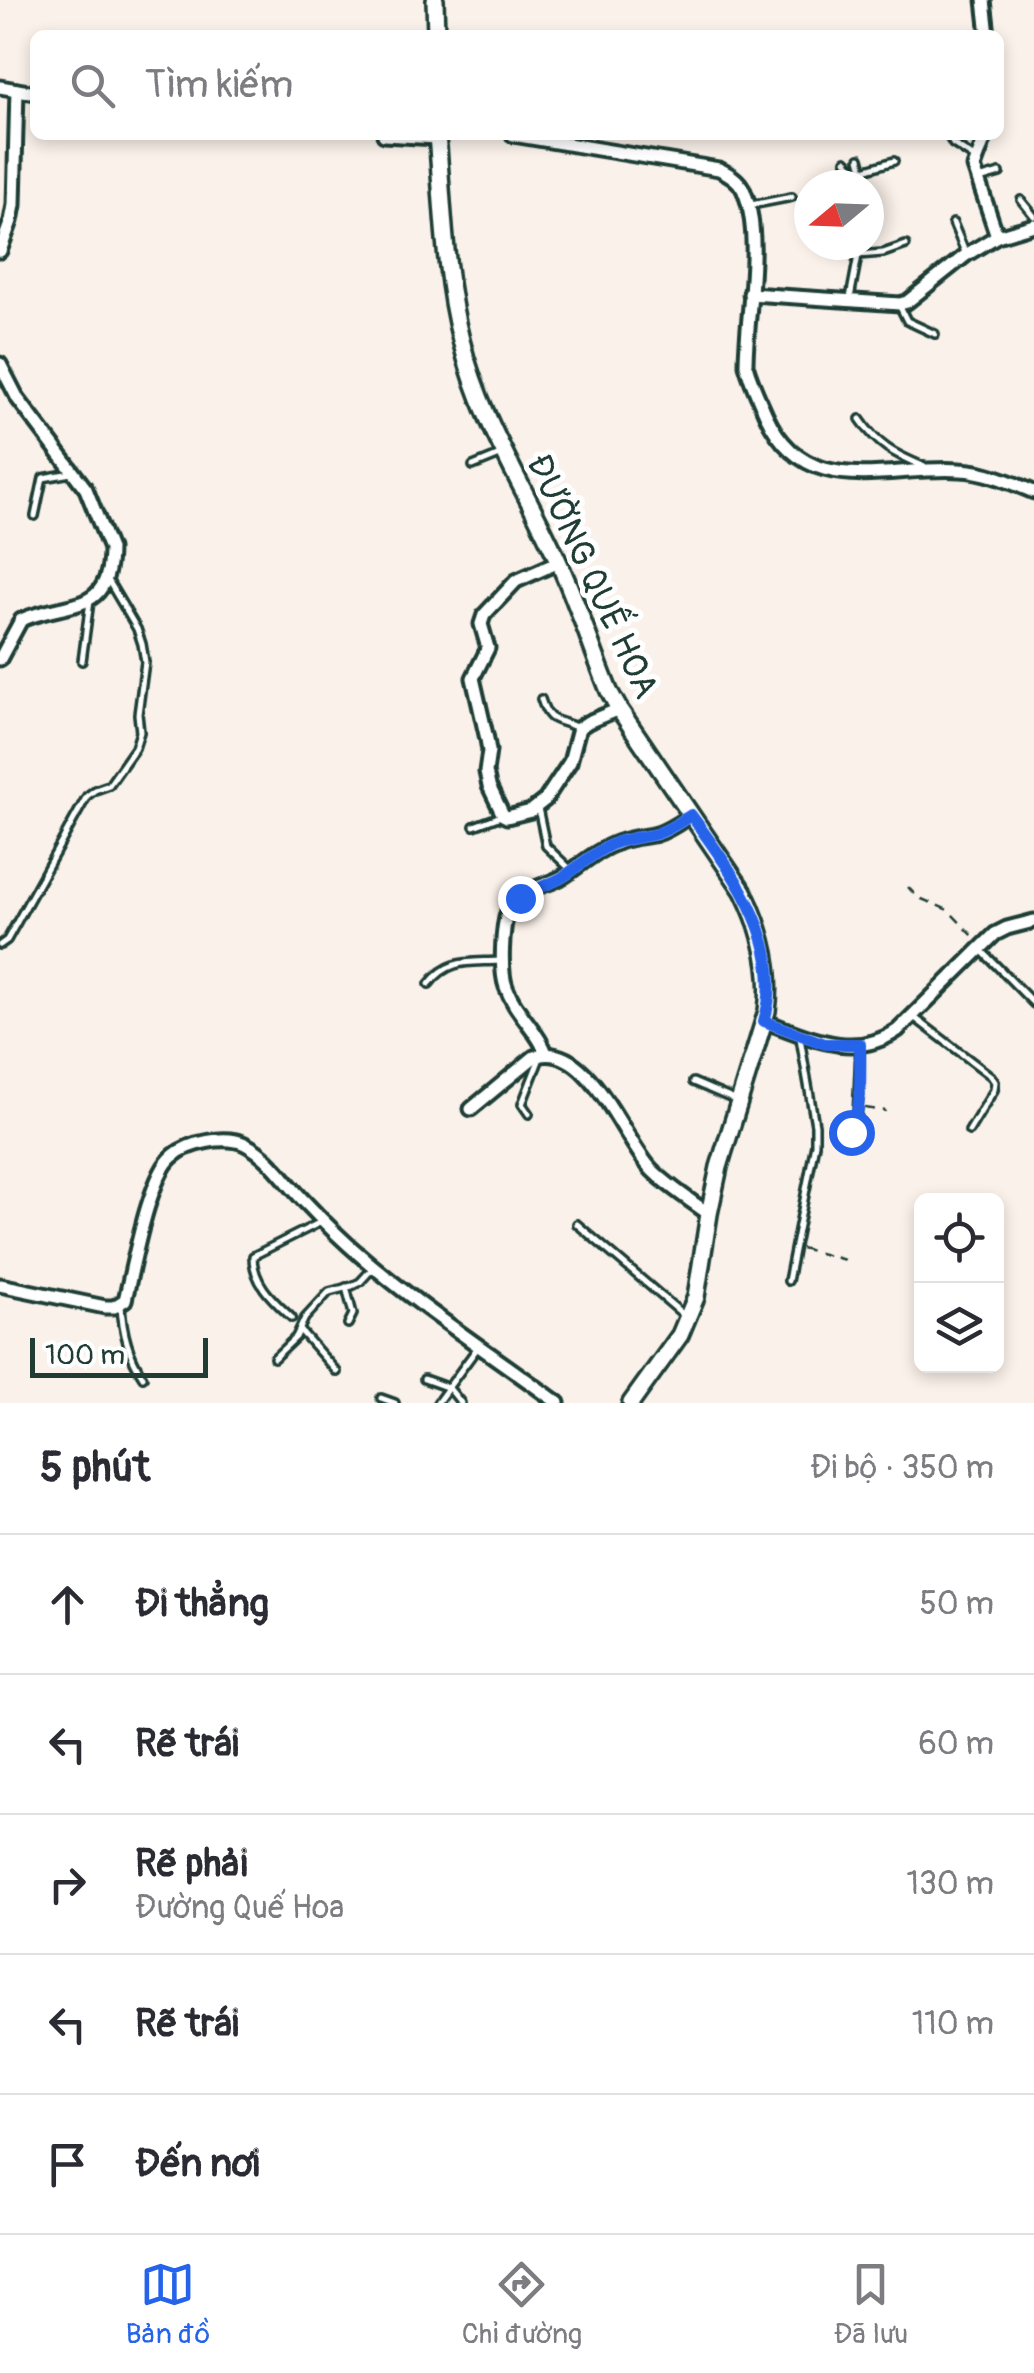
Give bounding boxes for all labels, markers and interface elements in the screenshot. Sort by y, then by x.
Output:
search box [30,30,1004,140]
icon: search [65,58,120,113]
text: Tìm kiếm [145,61,293,109]
north arrow [794,170,884,260]
street label: ĐƯỜNG QUẾ HOA [516,446,672,706]
route end [498,876,544,922]
route start [829,1110,875,1156]
map controls [914,1193,1004,1373]
button: locate [914,1193,1004,1283]
button: layers [914,1283,1004,1373]
scale bar [30,1333,208,1378]
text: 100 m [45,1338,125,1373]
text: 5 phút [40,1442,150,1494]
text: Đi bộ · 350 m [810,1448,994,1488]
icon: ahead [40,1577,95,1632]
text: Đi thẳng [135,1580,269,1628]
text: 50 m [919,1584,994,1624]
icon: left [40,1717,95,1772]
text: Rẽ trái [135,1720,239,1768]
text: 60 m [918,1724,994,1764]
text: Rẽ phải [135,1840,248,1888]
icon: right [40,1857,95,1912]
text: 130 m [906,1864,994,1904]
text: Đường Quế Hoa [135,1888,344,1928]
icon: left [40,1997,95,2052]
text: Rẽ trái [135,2000,239,2048]
text: 110 m [912,2004,994,2044]
icon: arrive [40,2137,95,2192]
text: Đến nơi [135,2140,259,2188]
tab: Bản đồ [126,2257,210,2352]
tab: Chỉ đường [462,2257,582,2352]
tab: Đã lưu [834,2257,908,2352]

